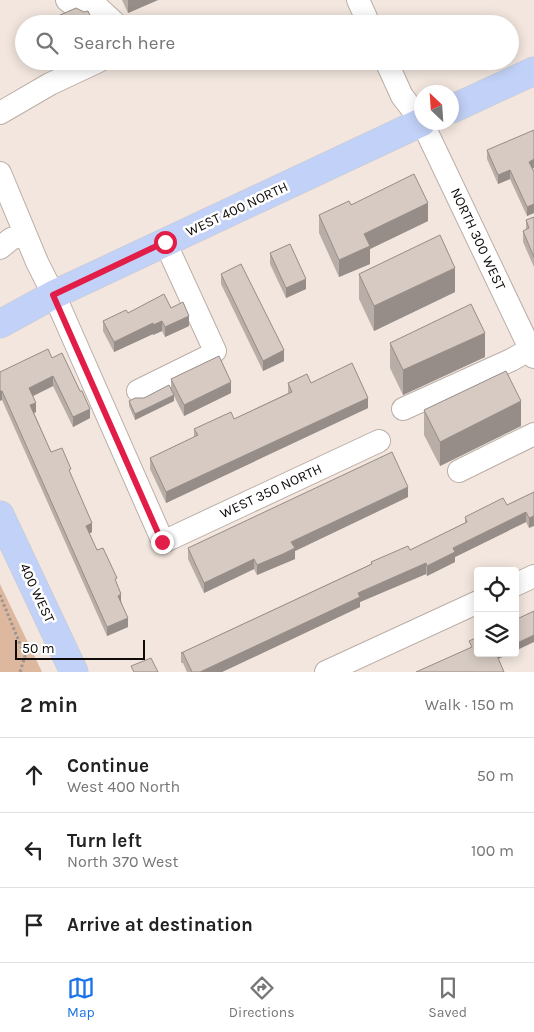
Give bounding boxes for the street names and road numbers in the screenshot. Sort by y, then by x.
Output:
street label: WEST 400 NORTH [183,178,291,240]
street label: NORTH 300 WEST [447,185,509,293]
street label: WEST 350 NORTH [217,460,325,522]
street label: 400 WEST [16,561,58,625]

